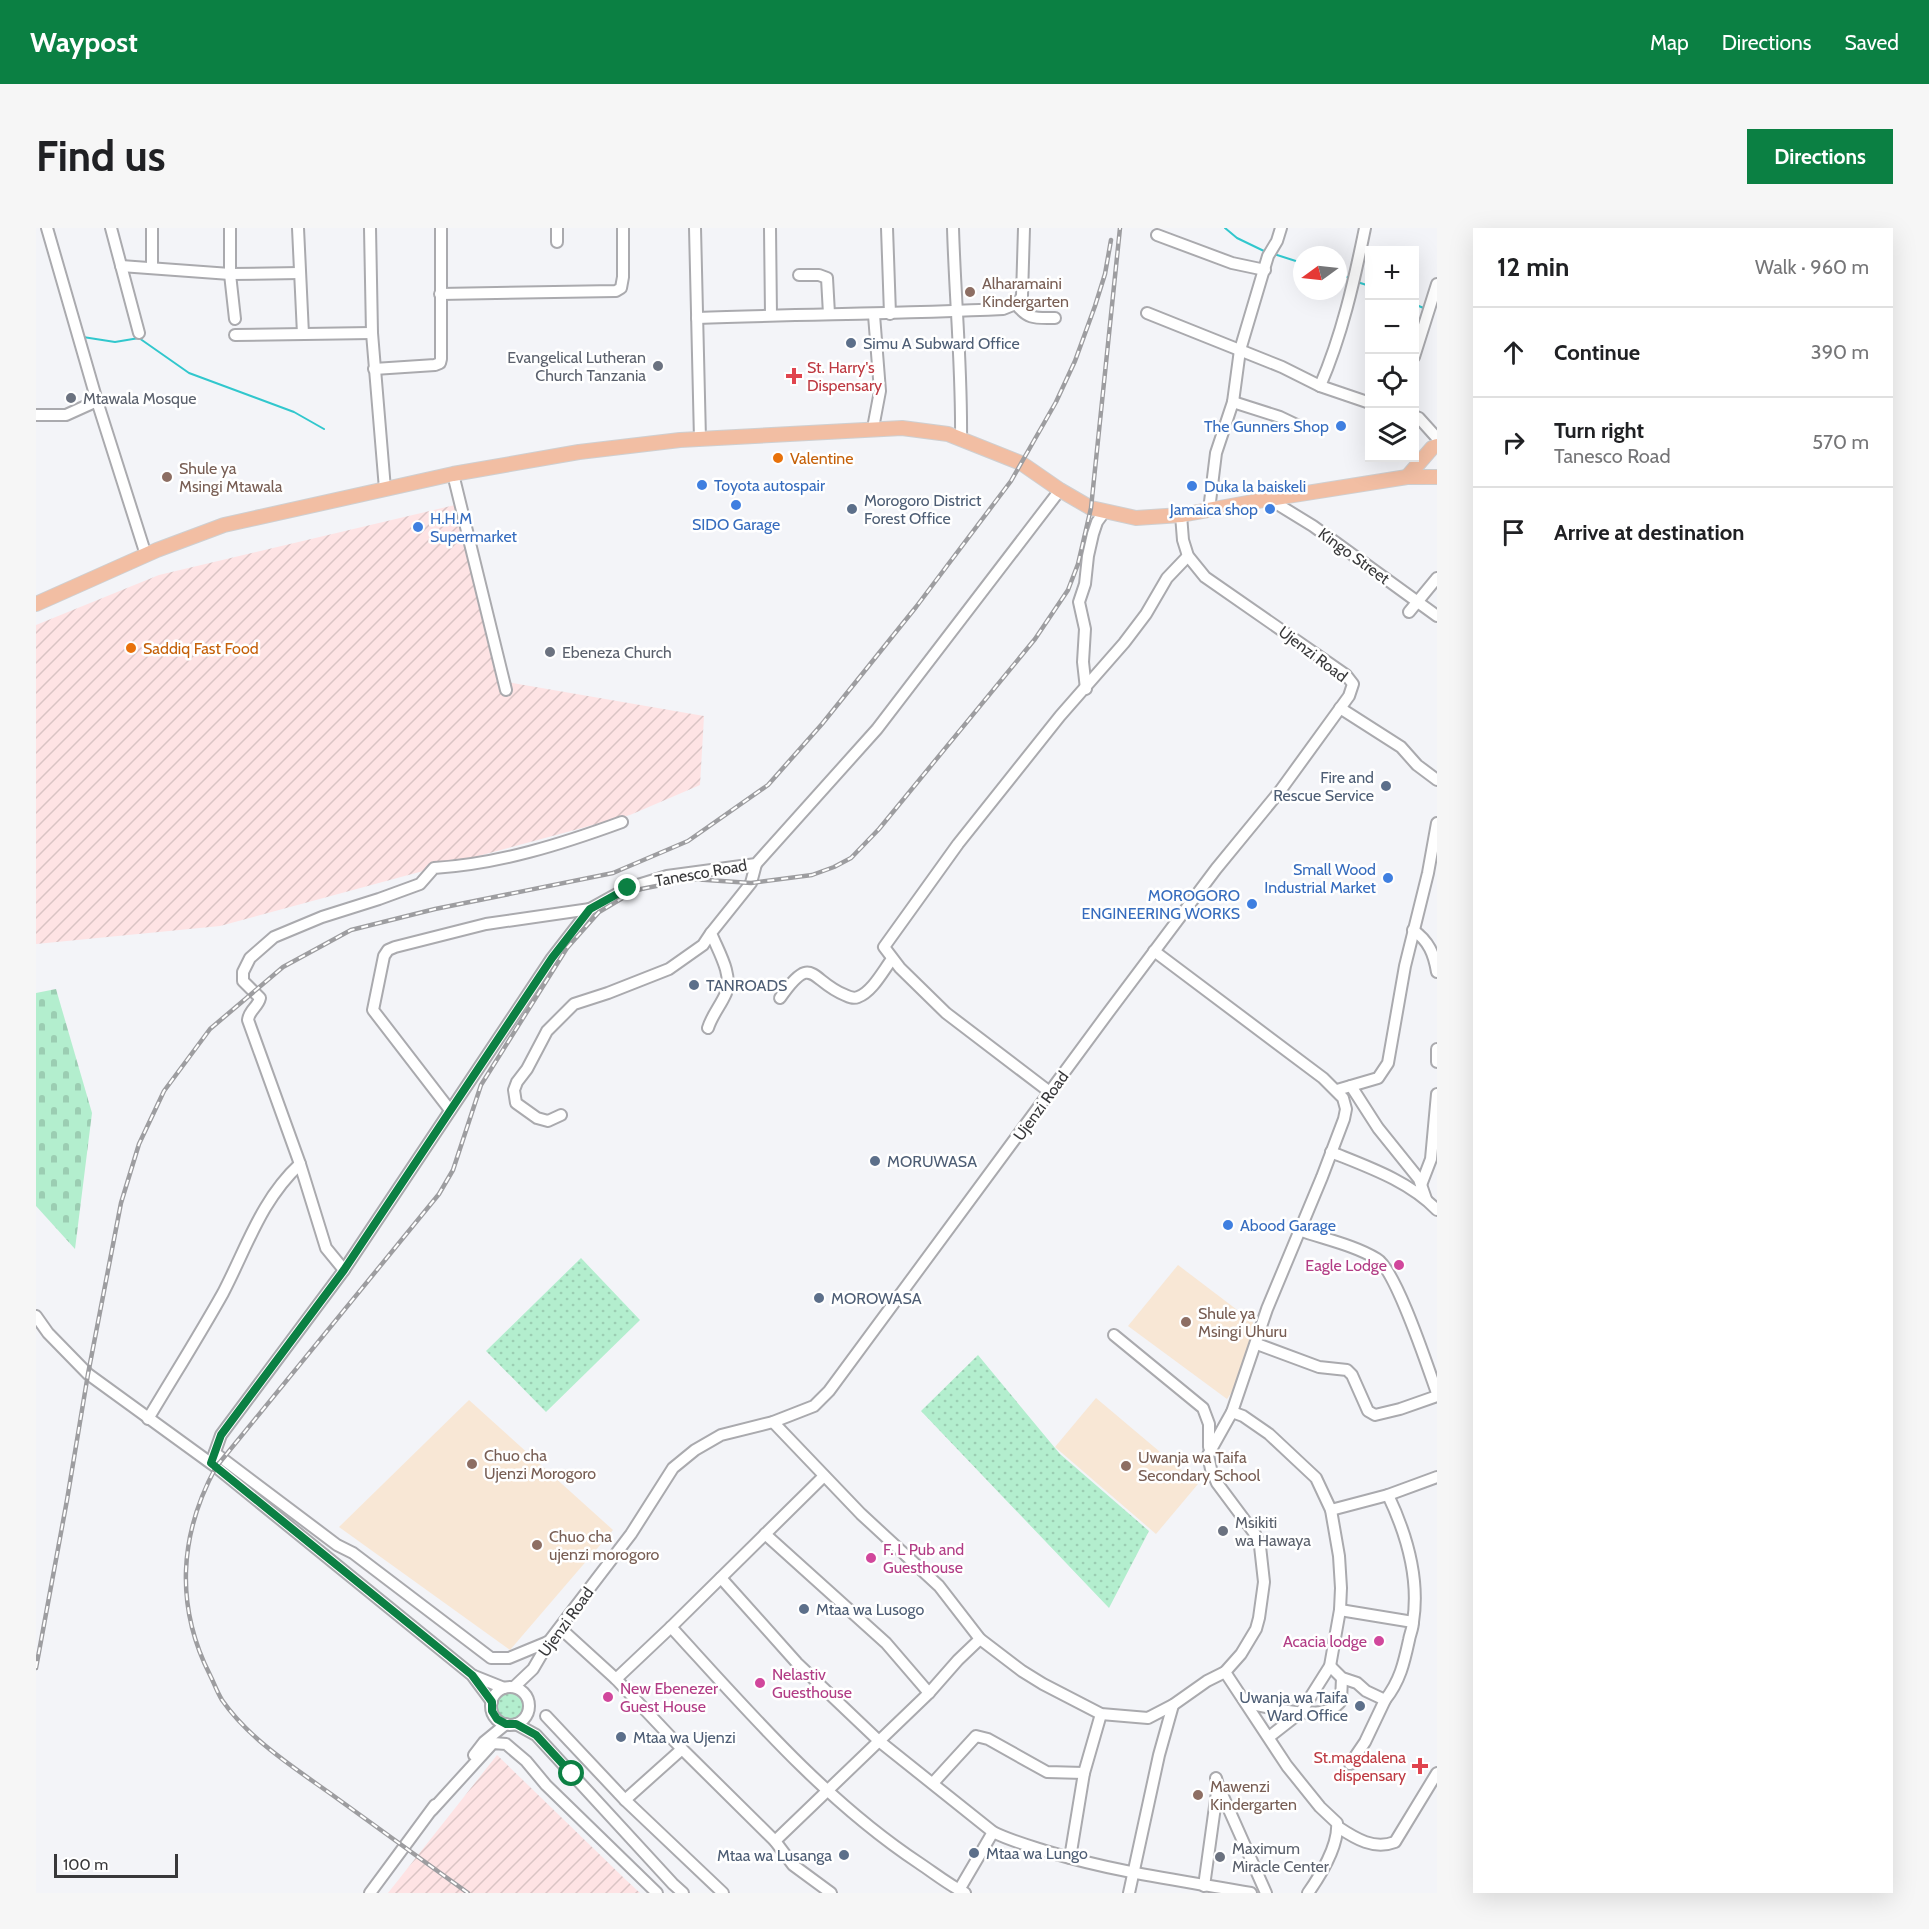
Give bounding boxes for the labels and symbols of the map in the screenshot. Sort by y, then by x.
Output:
north arrow [1293,246,1347,300]
place label: Alharamaini Kindergarten [982,274,1069,311]
marker: Alharamaini Kindergarten [963,285,977,299]
place label: Simu A Subward Office [863,334,1020,353]
marker: Simu A Subward Office [844,336,858,350]
place label: Evangelical Lutheran Church Tanzania [507,348,646,385]
place label: St. Harry's Dispensary [807,358,882,395]
marker: Evangelical Lutheran Church Tanzania [651,359,665,373]
marker: St. Harry's Dispensary [785,367,803,385]
place label: Mtawala Mosque [83,389,197,408]
marker: Mtawala Mosque [64,391,78,405]
place label: The Gunners Shop [1204,417,1329,436]
marker: The Gunners Shop [1334,419,1348,433]
place label: Valentine [790,449,853,468]
marker: Valentine [771,451,785,465]
place label: Shule ya Msingi Mtawala [179,459,283,496]
marker: Shule ya Msingi Mtawala [160,470,174,484]
place label: Toyota autospair [714,476,826,495]
place label: Duka la baiskeli [1204,477,1306,496]
marker: Toyota autospair [695,478,709,492]
marker: Duka la baiskeli [1185,479,1199,493]
place label: Morogoro District Forest Office [864,491,982,528]
marker: SIDO Garage [729,498,743,512]
place label: Jamaica shop [1169,500,1258,519]
marker: Morogoro District Forest Office [845,502,859,516]
marker: Jamaica shop [1263,502,1277,516]
place label: H.H.M Supermarket [430,509,518,546]
place label: SIDO Garage [692,515,780,534]
marker: H.H.M Supermarket [411,520,425,534]
street label: Kingo Street [1315,524,1394,589]
street label: Ujenzi Road [1275,622,1351,686]
place label: Saddiq Fast Food [143,639,259,658]
marker: Saddiq Fast Food [124,641,138,655]
place label: Ebeneza Church [562,643,672,662]
marker: Ebeneza Church [543,645,557,659]
place label: Fire and Rescue Service [1273,768,1374,805]
marker: Fire and Rescue Service [1379,779,1393,793]
street label: Tanesco Road [653,856,749,890]
place label: Small Wood Industrial Market [1264,860,1377,897]
marker: Small Wood Industrial Market [1381,871,1395,885]
route end [614,874,640,900]
place label: MOROGORO ENGINEERING WORKS [1081,886,1240,923]
marker: MOROGORO ENGINEERING WORKS [1245,897,1259,911]
place label: TANROADS [706,976,787,995]
marker: TANROADS [687,978,701,992]
street label: Ujenzi Road [1009,1068,1073,1144]
place label: MORUWASA [887,1152,977,1171]
marker: MORUWASA [868,1154,882,1168]
place label: Abood Garage [1240,1216,1336,1235]
marker: Abood Garage [1221,1218,1235,1232]
place label: Eagle Lodge [1305,1256,1387,1275]
marker: Eagle Lodge [1392,1258,1406,1272]
place label: MOROWASA [831,1289,922,1308]
marker: MOROWASA [812,1291,826,1305]
place label: Shule ya Msingi Uhuru [1198,1304,1287,1341]
marker: Shule ya Msingi Uhuru [1179,1315,1193,1329]
place label: Chuo cha Ujenzi Morogoro [484,1446,596,1483]
place label: Uwanja wa Taifa Secondary School [1138,1448,1261,1485]
marker: Chuo cha Ujenzi Morogoro [465,1457,479,1471]
marker: Uwanja wa Taifa Secondary School [1119,1459,1133,1473]
place label: Msikiti wa Hawaya [1235,1513,1311,1550]
marker: Msikiti wa Hawaya [1216,1524,1230,1538]
place label: Chuo cha ujenzi morogoro [549,1527,660,1564]
marker: Chuo cha ujenzi morogoro [530,1538,544,1552]
place label: F. L Pub and Guesthouse [883,1540,964,1577]
marker: F. L Pub and Guesthouse [864,1551,878,1565]
street label: Ujenzi Road [534,1584,598,1660]
place label: Mtaa wa Lusogo [816,1600,925,1619]
marker: Mtaa wa Lusogo [797,1602,811,1616]
place label: Acacia lodge [1283,1632,1367,1651]
marker: Acacia lodge [1372,1634,1386,1648]
place label: Nelastiv Guesthouse [772,1665,852,1702]
marker: Nelastiv Guesthouse [753,1676,767,1690]
place label: New Ebenezer Guest House [620,1679,719,1716]
place label: Uwanja wa Taifa Ward Office [1239,1688,1348,1725]
marker: New Ebenezer Guest House [601,1690,615,1704]
marker: Uwanja wa Taifa Ward Office [1353,1699,1367,1713]
place label: Mtaa wa Ujenzi [633,1728,736,1747]
marker: Mtaa wa Ujenzi [614,1730,628,1744]
place label: St.magdalena dispensary [1313,1748,1406,1785]
marker: St.magdalena dispensary [1411,1757,1429,1775]
route start [558,1760,584,1786]
place label: Mawenzi Kindergarten [1210,1777,1297,1814]
marker: Mawenzi Kindergarten [1191,1788,1205,1802]
place label: Maximum Miracle Center [1232,1839,1330,1876]
place label: Mtaa wa Lungo [986,1844,1088,1863]
place label: Mtaa wa Lusanga [717,1846,832,1865]
marker: Mtaa wa Lungo [967,1846,981,1860]
marker: Mtaa wa Lusanga [837,1848,851,1862]
marker: Maximum Miracle Center [1213,1850,1227,1864]
scale bar [54,1851,178,1878]

